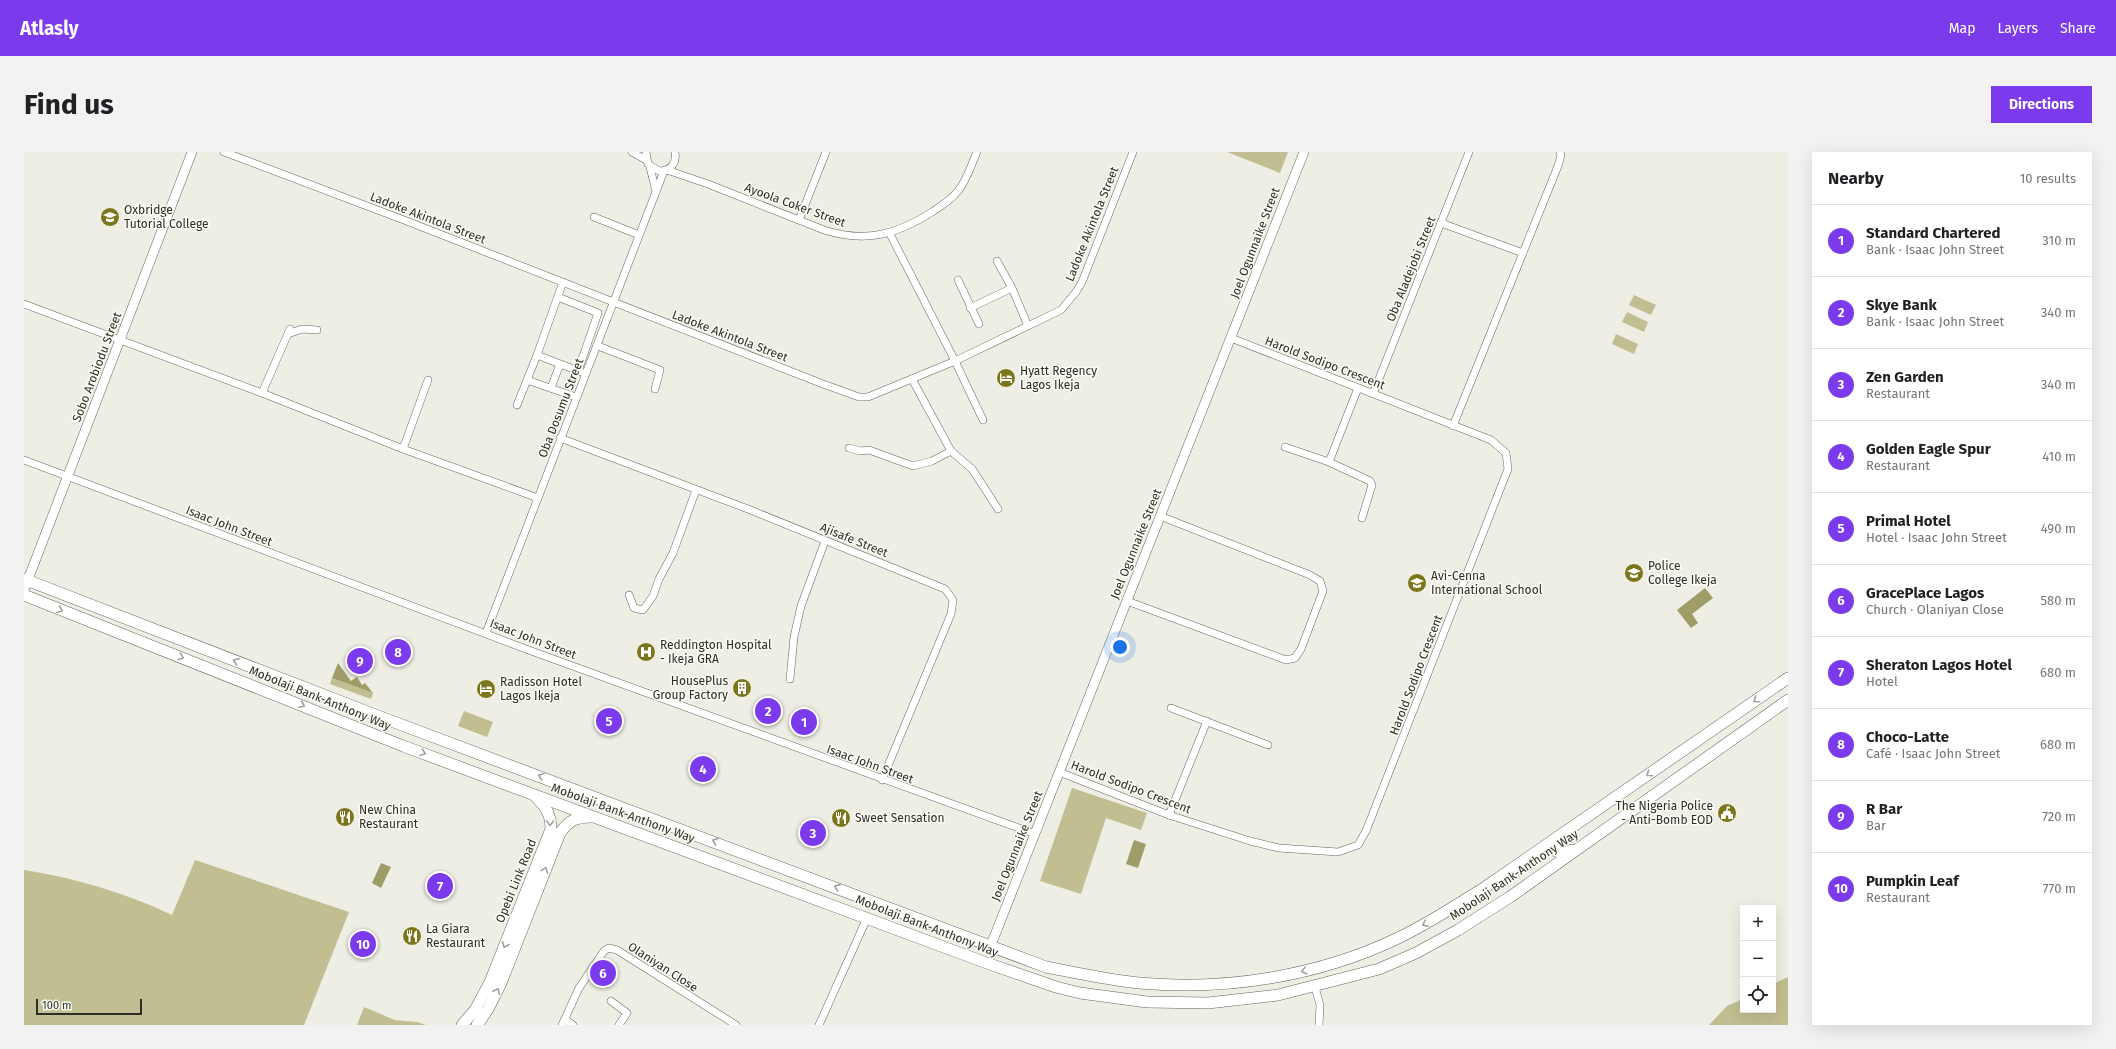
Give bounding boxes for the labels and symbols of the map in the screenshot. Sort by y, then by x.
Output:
street label: Ladoke Akintola Street [1063,164,1122,283]
street label: Ayoola Coker Street [743,180,848,230]
street label: Joel Ogunnaike Street [1227,185,1283,300]
street label: Ladoke Akintola Street [368,189,488,247]
place label: Oxbridge Tutorial College [124,203,209,231]
school or university icon: Oxbridge Tutorial College [99,206,121,228]
street label: Oba Aladejobi Street [1383,214,1439,324]
street label: Ladoke Akintola Street [670,307,790,365]
street label: Sobo Arobiodu Street [70,310,125,424]
street label: Harold Sodipo Crescent [1263,334,1388,393]
street label: Oba Dosumu Street [536,356,587,460]
place label: Hyatt Regency Lagos Ikeja [1020,364,1097,392]
hotel icon: Hyatt Regency Lagos Ikeja [995,367,1017,389]
street label: Joel Ogunnaike Street [1107,486,1165,601]
street label: Isaac John Street [184,503,275,549]
street label: Ajisafe Street [818,520,891,560]
place label: Police College Ikeja [1648,559,1717,587]
school or university icon: Police College Ikeja [1623,562,1645,584]
place label: Avi-Cenna International School [1431,569,1543,597]
school or university icon: Avi-Cenna International School [1406,572,1428,594]
one-way arrow [56,606,63,614]
street label: Harold Sodipo Crescent [1387,612,1446,737]
street label: Isaac John Street [488,616,579,662]
pin: 8 [385,637,411,667]
your location [1110,637,1130,657]
place label: Reddington Hospital - Ikeja GRA [660,638,772,666]
hospital icon: Reddington Hospital - Ikeja GRA [635,641,657,663]
pin: 9 [347,646,373,676]
one-way arrow [178,653,185,661]
one-way arrow [232,657,239,665]
street label: Mobolaji Bank-Anthony Way [247,663,393,733]
place label: HousePlus Group Factory [653,674,728,702]
place label: Radisson Hotel Lagos Ikeja [500,675,582,703]
building icon: HousePlus Group Factory [731,677,753,699]
hotel icon: Radisson Hotel Lagos Ikeja [475,678,497,700]
one-way arrow [1753,695,1760,703]
pin: 2 [755,696,781,726]
one-way arrow [299,700,306,708]
pin: 5 [596,706,622,736]
pin: 1 [791,707,817,737]
street label: Isaac John Street [825,742,916,786]
one-way arrow [419,748,426,757]
pin: 4 [690,754,716,784]
street label: Harold Sodipo Crescent [1069,758,1194,817]
one-way arrow [1646,769,1653,777]
one-way arrow [537,773,544,781]
street label: Mobolaji Bank-Anthony Way [549,780,697,846]
street label: Joel Ogunnaike Street [988,788,1046,903]
place label: The Nigeria Police - Anti-Bomb EOD [1616,799,1713,827]
public building icon: The Nigeria Police - Anti-Bomb EOD [1716,802,1738,824]
place label: New China Restaurant [359,803,419,831]
restaurant icon: New China Restaurant [334,806,356,828]
restaurant icon: Sweet Sensation [830,807,852,829]
place label: Sweet Sensation [855,811,945,825]
pin: 3 [800,818,826,848]
one-way arrow [546,821,554,827]
street label: Mobolaji Bank-Anthony Way [1447,827,1581,923]
street label: Opebi Link Road [493,837,539,925]
one-way arrow [711,838,718,846]
one-way arrow [540,867,548,874]
pin: 7 [427,871,453,901]
one-way arrow [833,884,840,892]
street label: Mobolaji Bank-Anthony Way [854,892,1000,960]
one-way arrow [1422,920,1429,927]
place label: La Giara Restaurant [426,922,486,950]
restaurant icon: La Giara Restaurant [401,925,423,947]
pin: 10 [350,929,376,959]
street label: Olaniyan Close [625,939,701,995]
one-way arrow [501,941,509,948]
pin: 6 [590,958,616,988]
one-way arrow [1301,966,1307,974]
one-way arrow [492,988,500,996]
scale bar [36,997,142,1016]

